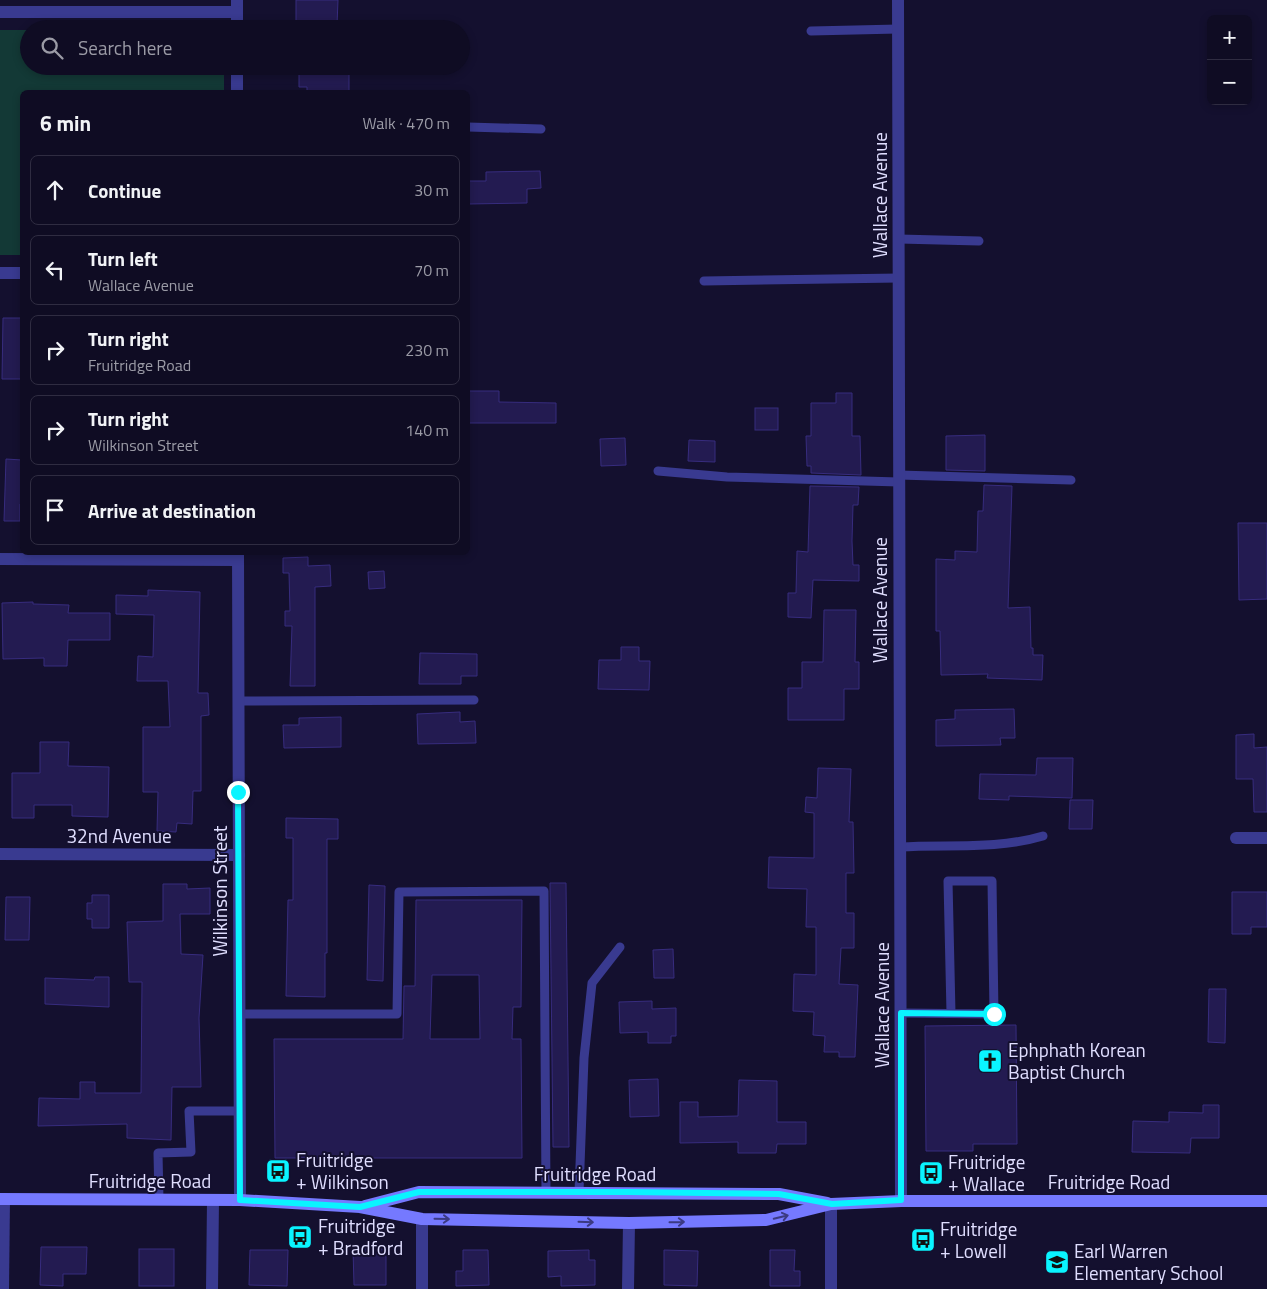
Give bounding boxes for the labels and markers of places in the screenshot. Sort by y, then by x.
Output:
place label: Ephphath Korean Baptist Church [1008,1035,1146,1086]
church icon: Ephphath Korean Baptist Church [977,1048,1003,1074]
place label: Fruitridge + Wilkinson [296,1145,389,1196]
place label: Fruitridge + Wallace [948,1147,1025,1198]
bus stop icon: Fruitridge + Wilkinson [265,1158,291,1184]
bus stop icon: Fruitridge + Wallace [918,1160,944,1186]
place label: Fruitridge + Bradford [318,1211,403,1262]
place label: Fruitridge + Lowell [940,1214,1017,1265]
bus stop icon: Fruitridge + Bradford [287,1224,313,1250]
bus stop icon: Fruitridge + Lowell [910,1227,936,1253]
place label: Earl Warren Elementary School [1074,1236,1223,1287]
school or university icon: Earl Warren Elementary School [1044,1249,1070,1275]

